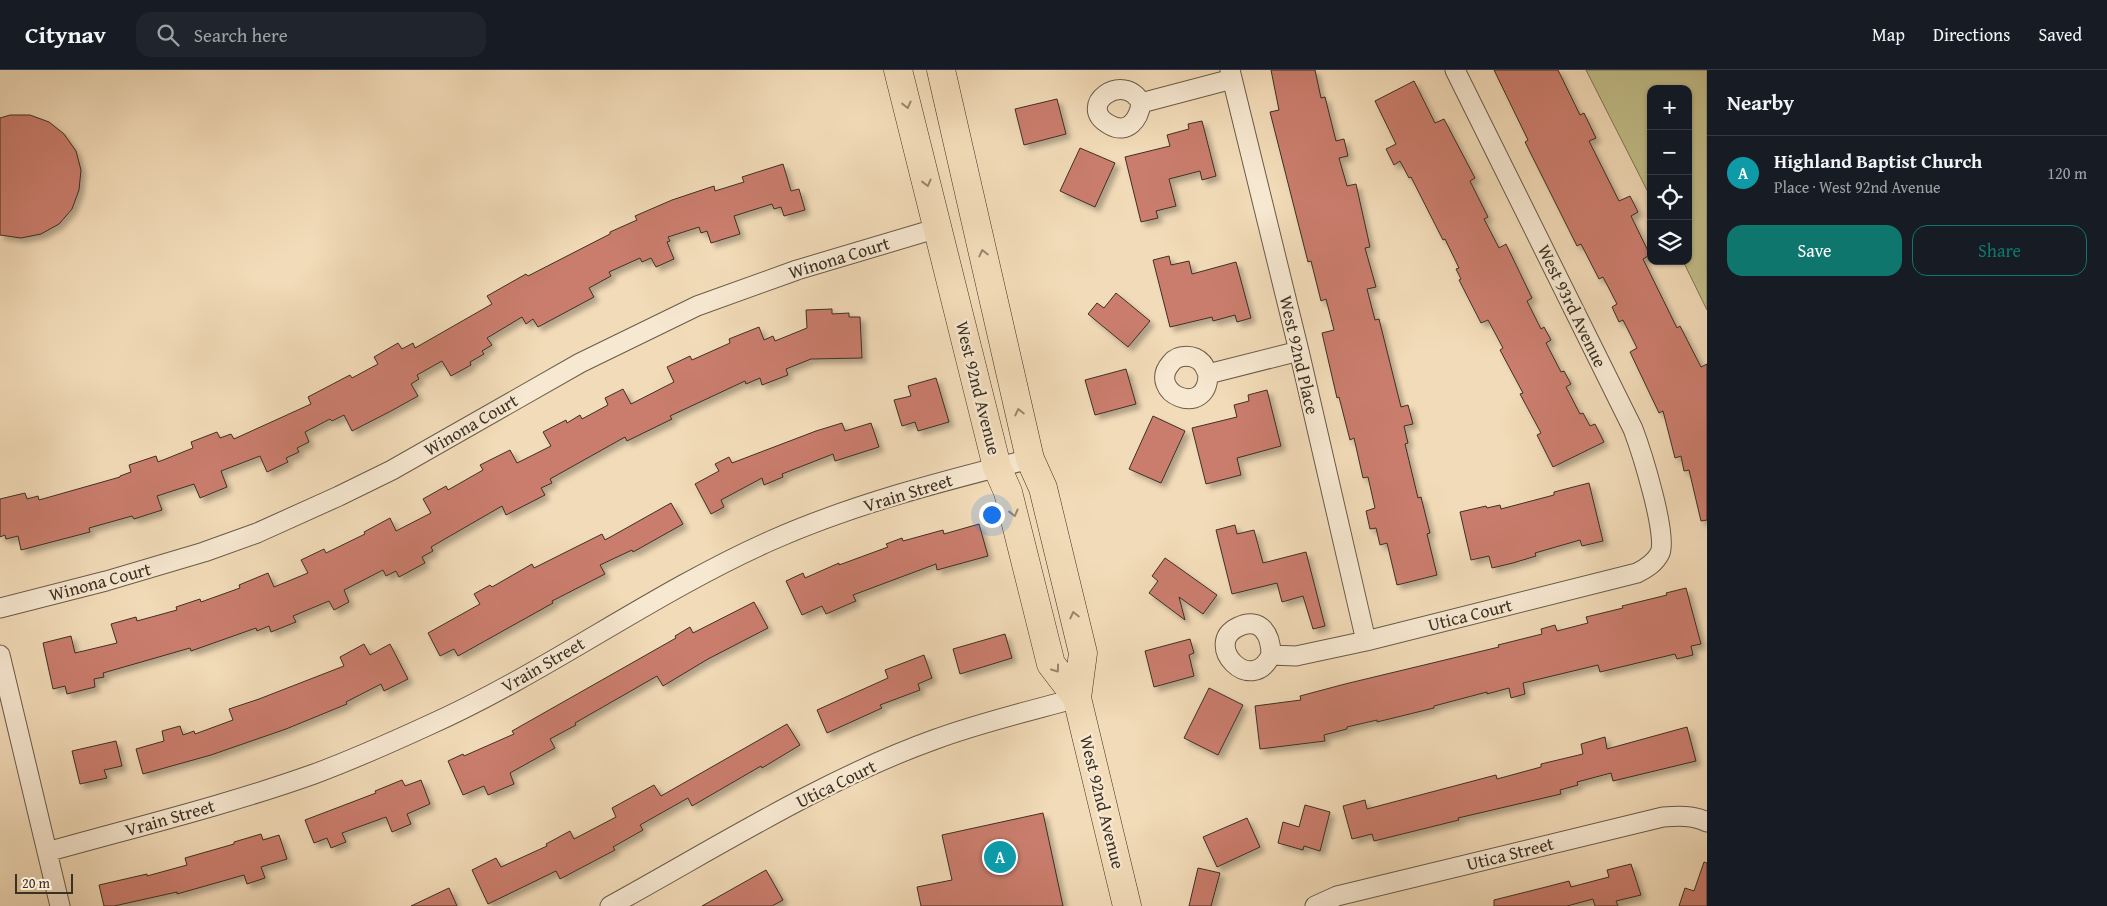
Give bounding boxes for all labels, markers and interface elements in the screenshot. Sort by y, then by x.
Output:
search box [136,12,486,57]
text: Citynav [25,17,106,52]
icon: search [154,21,182,49]
text: Search here [194,21,288,49]
text: Map [1872,21,1905,48]
text: Directions [1933,21,2010,48]
text: Saved [2038,21,2082,48]
map controls [1647,85,1692,265]
button: + [1647,85,1692,130]
text: Nearby [1727,87,1794,118]
one-way arrow [901,100,912,109]
button: − [1647,130,1692,175]
text: Highland Baptist Church [1774,147,1982,175]
text: A [1738,161,1748,185]
text: 120 m [2047,161,2087,185]
button: locate [1647,175,1692,220]
text: Place · West 92nd Avenue [1774,175,1941,199]
one-way arrow [921,179,931,187]
button: layers [1647,220,1692,265]
button: Save [1727,225,1902,276]
button: Share [1912,225,2087,276]
street label: Winona Court [785,229,893,286]
street label: West 93rd Avenue [1531,240,1614,372]
one-way arrow [978,249,989,258]
street label: West 92nd Place [1273,293,1326,417]
street label: West 92nd Avenue [949,318,1008,458]
street label: Winona Court [419,386,523,462]
one-way arrow [1014,407,1025,416]
street label: Vrain Street [860,466,956,519]
your location [979,502,1005,528]
one-way arrow [1008,509,1019,518]
street label: Winona Court [46,555,155,608]
street label: Utica Court [1425,591,1516,638]
one-way arrow [1069,611,1080,620]
street label: Vrain Street [496,630,590,699]
one-way arrow [1050,664,1059,673]
street label: West 92nd Avenue [1073,732,1132,872]
street label: Utica Court [791,752,881,815]
street label: Vrain Street [122,792,219,843]
street label: Utica Street [1463,829,1557,877]
pin: A [984,838,1016,876]
scale bar [15,871,72,894]
text: 20 m [22,873,50,893]

